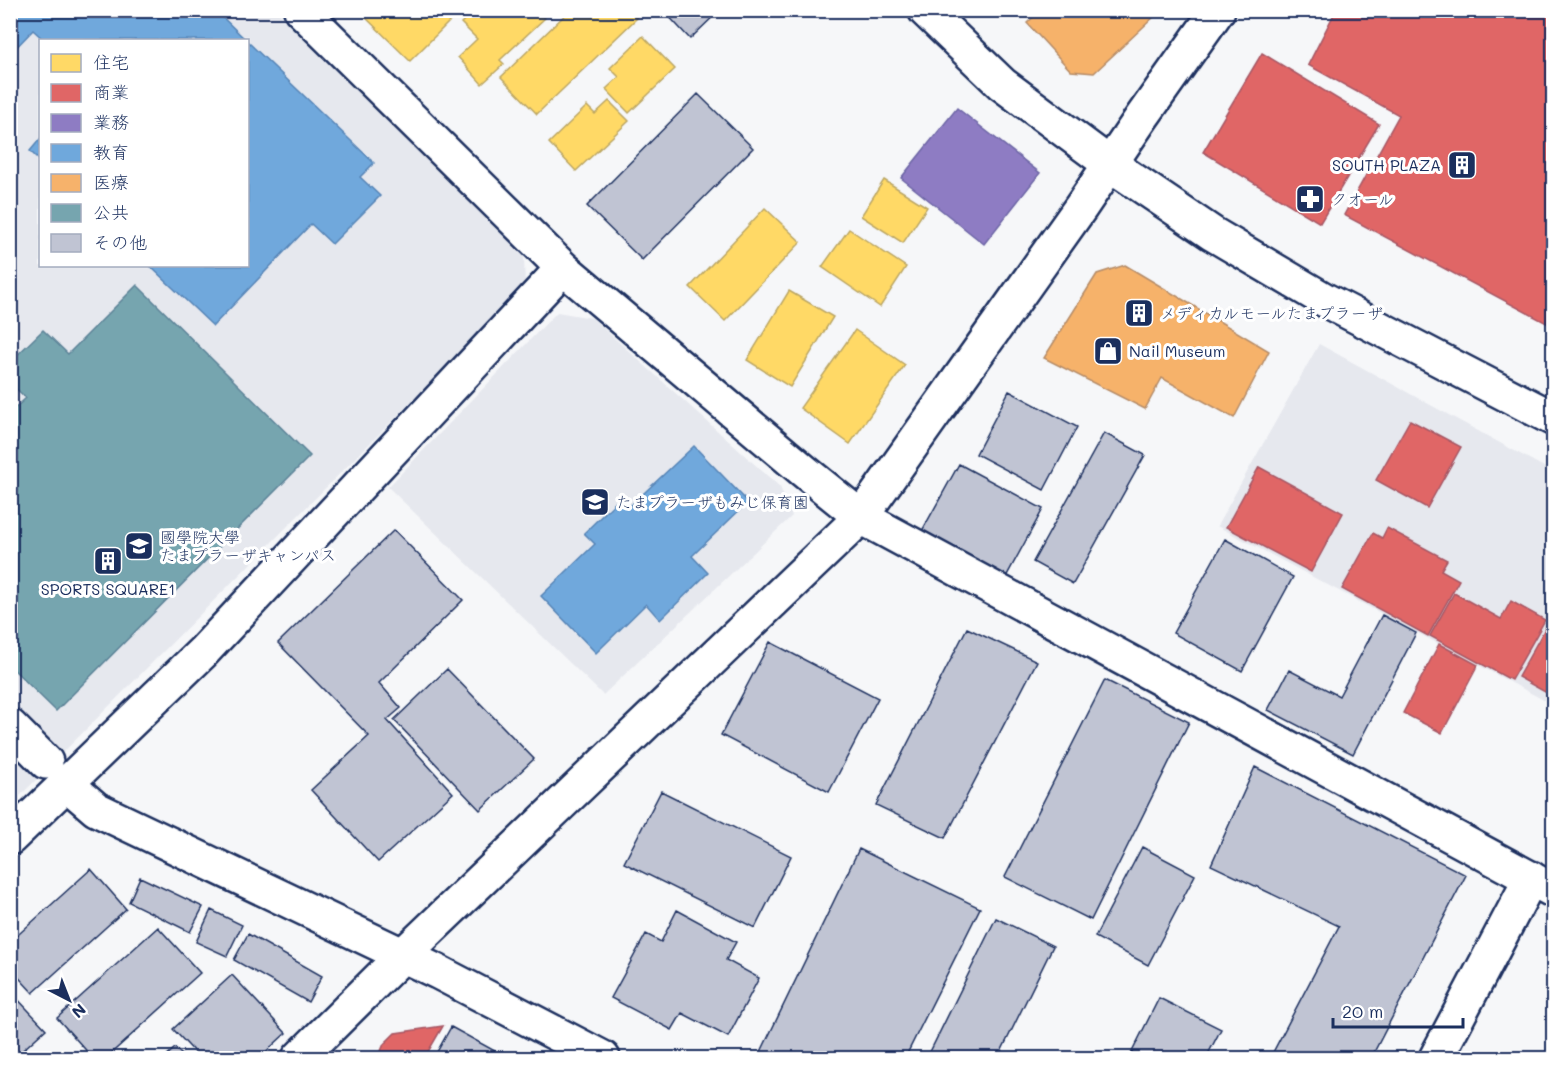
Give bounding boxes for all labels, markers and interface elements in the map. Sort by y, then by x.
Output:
legend [39,39,249,267]
text: 住宅 [93,50,129,74]
text: 商業 [93,80,129,104]
text: 業務 [93,110,129,134]
text: 教育 [93,140,129,164]
building icon: SOUTH PLAZA [1446,149,1478,181]
place label: SOUTH PLAZA [1332,154,1441,175]
text: 医療 [93,170,129,194]
pharmacy icon: クオール [1294,183,1326,215]
place label: クオール [1331,188,1394,209]
text: 公共 [93,200,129,224]
text: その他 [93,230,147,254]
building icon: メディカルモールたまプラーザ [1123,297,1155,329]
place label: メディカルモールたまプラーザ [1160,302,1383,323]
shop icon: Nail Museum [1092,335,1124,367]
place label: Nail Museum [1129,340,1226,361]
school or university icon: たまプラーザもみじ保育園 [579,486,611,518]
place label: たまプラーザもみじ保育園 [616,491,809,512]
place label: 國學院大學 たまプラーザキャンパス [160,526,336,565]
school or university icon: 國學院大學 たまプラーザキャンパス [123,530,155,562]
building icon: SPORTS SQUARE1 [92,545,124,577]
place label: SPORTS SQUARE1 [41,578,175,599]
north arrow [39,970,99,1030]
scale bar [1333,991,1464,1029]
text: 20 m [1342,999,1383,1023]
text: N [68,1000,91,1023]

